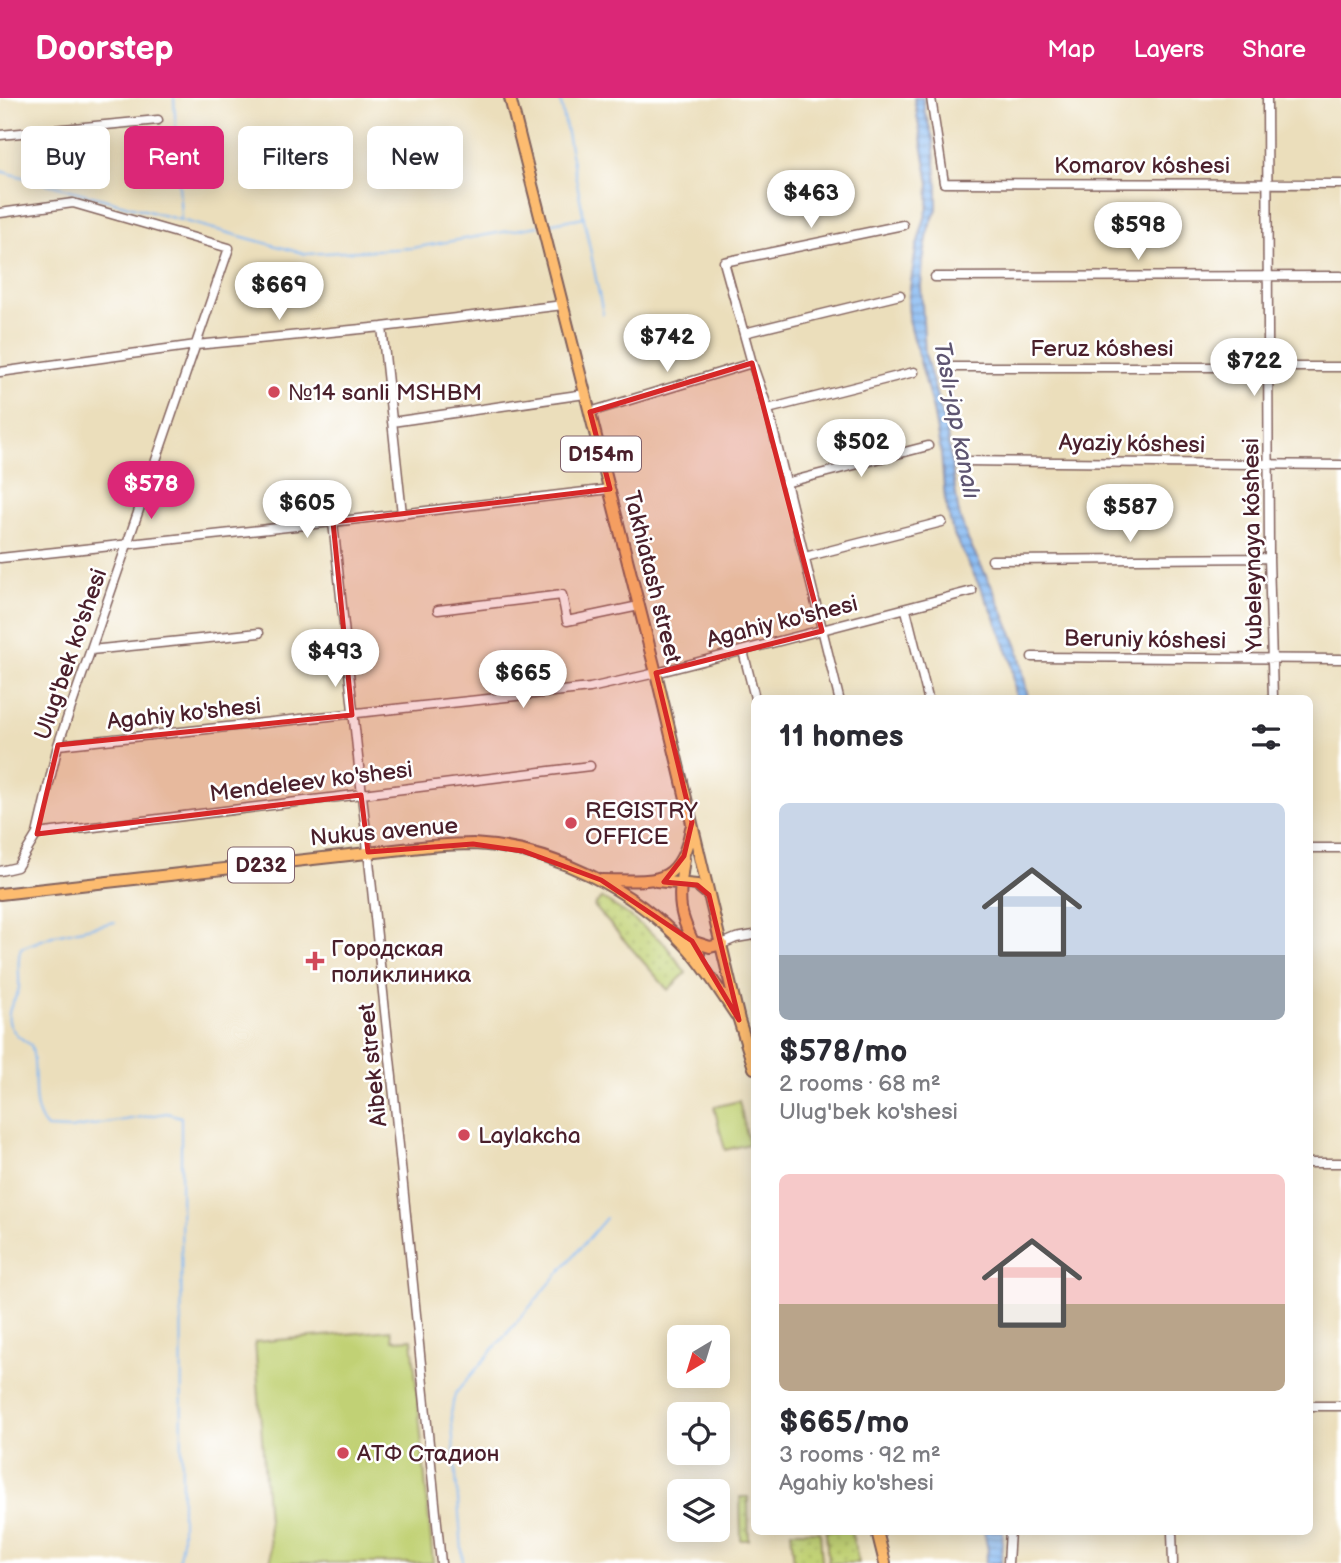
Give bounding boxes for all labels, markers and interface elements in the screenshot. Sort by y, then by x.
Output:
text: Doorstep [35,29,173,69]
text: Map [1047,35,1095,64]
text: Layers [1133,35,1204,64]
text: Share [1242,35,1306,64]
chip: Buy [21,126,110,189]
chip: Rent [124,126,224,189]
chip: Filters [238,126,353,189]
chip: New [367,126,463,189]
street label: Komarov kóshesi [1054,152,1230,180]
pin: $463 [770,170,852,230]
text: $463 [783,179,839,207]
pin: $598 [1097,202,1179,262]
text: $598 [1110,211,1166,239]
pin: $669 [238,262,320,322]
text: $669 [251,271,307,299]
pin: $742 [626,314,708,374]
text: $742 [639,323,695,351]
street label: Feruz kóshesi [1030,335,1174,363]
pin: $722 [1213,338,1295,398]
water label: Taslı-jap kanalı [927,339,986,501]
text: $722 [1226,347,1282,375]
place label: №14 sanli MSHBM [288,379,482,407]
marker: №14 sanli MSHBM [266,384,282,400]
pin: $502 [820,420,902,479]
text: $502 [833,428,889,456]
street label: Ayaziy kóshesi [1058,429,1205,459]
road number: D154m [561,436,641,472]
street label: Yubeleynaya kóshesi [1237,438,1269,653]
pin: $578 [110,462,192,521]
text: $578 [124,470,178,498]
pin: $605 [266,480,348,540]
pin: $587 [1089,484,1171,544]
street label: Takhiatash street [617,488,687,667]
text: $605 [279,489,335,517]
text: $587 [1103,493,1157,521]
street label: Ulug'bek ko'shesi [29,565,113,744]
street label: Agahiy ko'shesi [704,590,861,654]
street label: Beruniy kóshesi [1064,625,1226,655]
pin: $493 [294,630,376,689]
text: $493 [307,638,363,666]
pin: $665 [482,650,564,710]
text: $665 [495,659,551,687]
street label: Agahiy ko'shesi [106,692,263,736]
icon: filters [1247,718,1285,756]
text: 11 homes [779,719,903,755]
street label: Mendeleev ko'shesi [208,756,414,808]
place label: REGISTRY OFFICE [585,797,698,851]
street label: Nukus avenue [309,812,459,852]
marker: REGISTRY OFFICE [563,815,579,831]
road number: D232 [228,848,294,882]
icon: home [969,849,1095,975]
place label: Городская поликлиника [331,935,472,989]
marker: Городская поликлиника [305,951,325,971]
street label: Aibek street [353,1002,393,1128]
text: $578/mo [779,1034,907,1070]
text: 2 rooms · 68 m² [779,1070,941,1098]
text: Ulug'bek ko'shesi [779,1098,958,1126]
place label: Laylakcha [478,1122,581,1150]
marker: Laylakcha [456,1127,472,1143]
icon: home [969,1220,1095,1346]
north arrow [667,1325,730,1388]
map controls [667,1325,730,1542]
button: locate [667,1402,730,1465]
text: $665/mo [779,1405,909,1441]
place label: АТФ Стадион [356,1440,500,1468]
text: 3 rooms · 92 m² [779,1441,941,1469]
marker: АТФ Стадион [335,1445,351,1461]
text: Agahiy ko'shesi [779,1469,934,1497]
button: layers [667,1479,730,1542]

